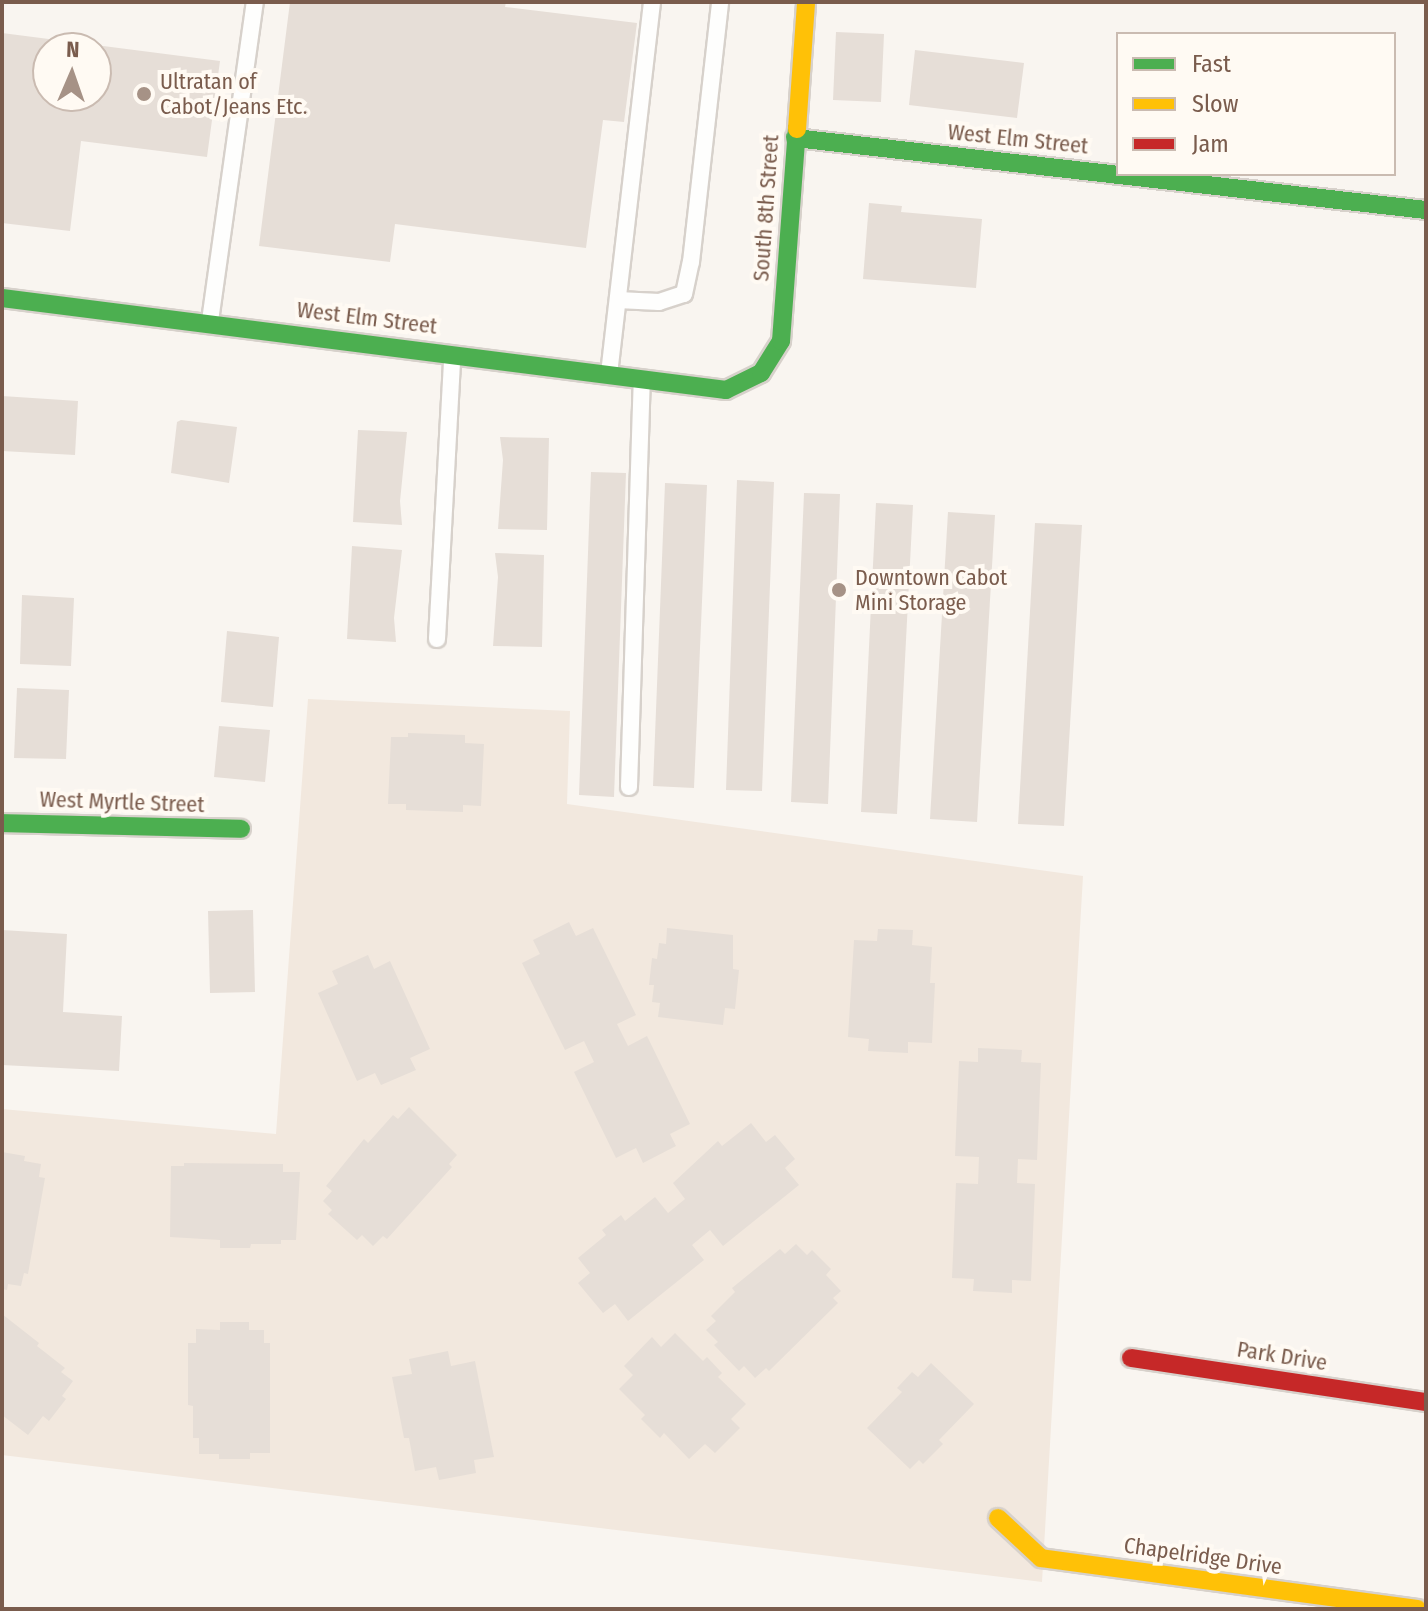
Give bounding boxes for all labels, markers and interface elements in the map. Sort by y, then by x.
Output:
north arrow [32,32,112,112]
legend [1116,32,1396,176]
text: N [66,36,80,63]
text: Fast [1192,50,1231,78]
place label: Ultratan of Cabot/Jeans Etc. [160,68,307,120]
marker: Ultratan of Cabot/Jeans Etc. [135,85,153,103]
text: Slow [1192,90,1238,118]
street label: West Elm Street [946,119,1090,159]
text: Jam [1192,130,1229,158]
street label: South 8th Street [748,134,784,282]
street label: West Elm Street [295,296,439,340]
place label: Downtown Cabot Mini Storage [855,564,1007,616]
marker: Downtown Cabot Mini Storage [830,581,848,599]
street label: West Myrtle Street [39,786,205,818]
street label: Park Drive [1235,1336,1329,1376]
street label: Chapelridge Drive [1122,1532,1284,1580]

